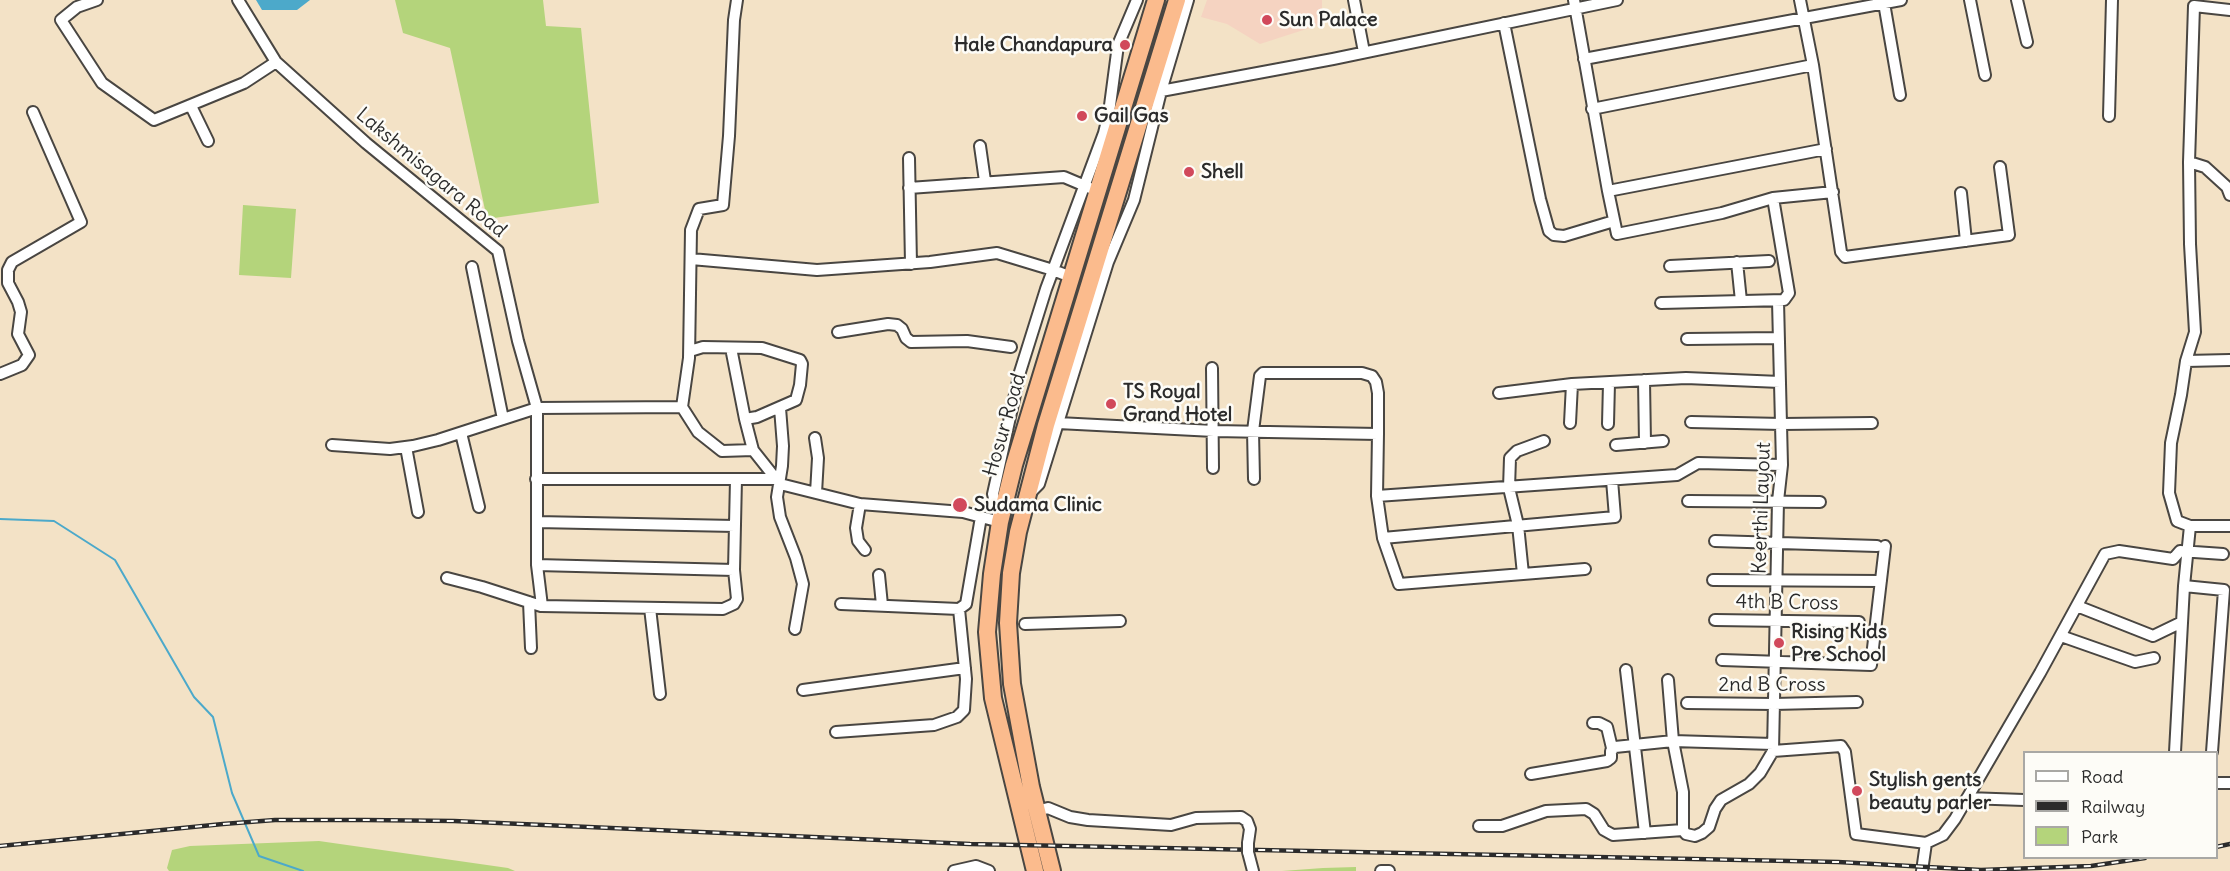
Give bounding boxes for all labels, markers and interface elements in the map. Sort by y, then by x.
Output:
place label: Sun Palace [1279,8,1377,32]
marker: Sun Palace [1260,13,1274,27]
place label: Hale Chandapura [954,33,1113,57]
marker: Hale Chandapura [1118,38,1132,52]
street label: Lakshmisagara Road [351,103,511,243]
place label: Gail Gas [1094,104,1169,128]
marker: Gail Gas [1075,109,1089,123]
place label: Shell [1201,160,1243,184]
marker: Shell [1182,165,1196,179]
street label: Hosur Road [979,371,1031,479]
place label: TS Royal Grand Hotel [1123,380,1232,427]
marker: TS Royal Grand Hotel [1104,397,1118,411]
street label: Keerthi Layout [1748,442,1776,574]
place label: Sudama Clinic [974,493,1102,517]
marker: Sudama Clinic [951,496,969,514]
street label: 4th B Cross [1735,590,1839,616]
place label: Rising Kids Pre School [1791,620,1887,667]
marker: Rising Kids Pre School [1772,636,1786,650]
street label: 2nd B Cross [1718,673,1826,697]
legend [2023,751,2218,859]
text: Road [2081,765,2123,788]
place label: Stylish gents beauty parler [1869,768,1991,815]
marker: Stylish gents beauty parler [1850,784,1864,798]
text: Railway [2081,795,2145,818]
text: Park [2081,825,2118,848]

